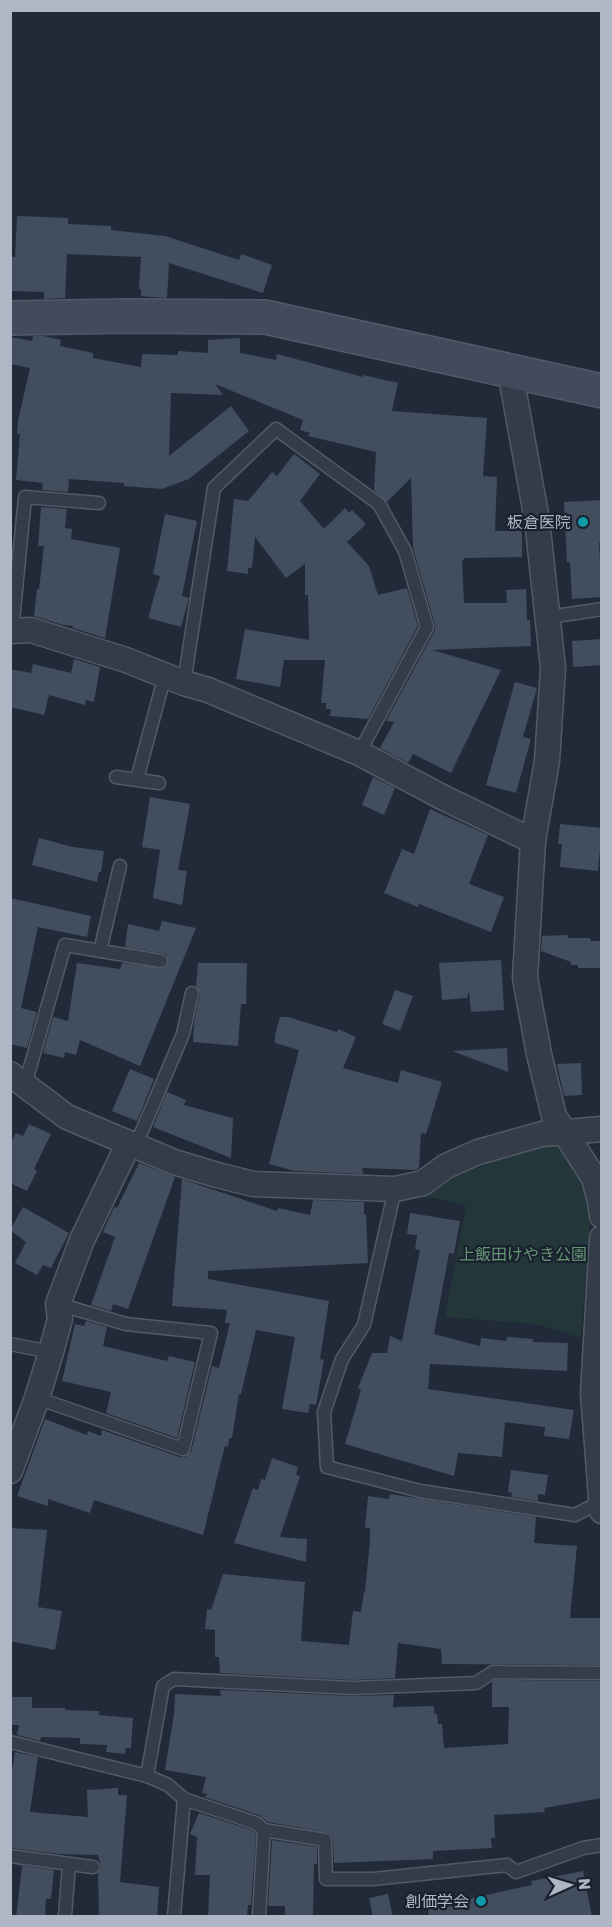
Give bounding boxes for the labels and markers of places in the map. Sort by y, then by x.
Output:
place label: 板倉医院 [507,513,571,532]
marker: 板倉医院 [576,515,590,529]
place label: 創価学会 [405,1892,469,1911]
marker: 創価学会 [474,1894,488,1908]

